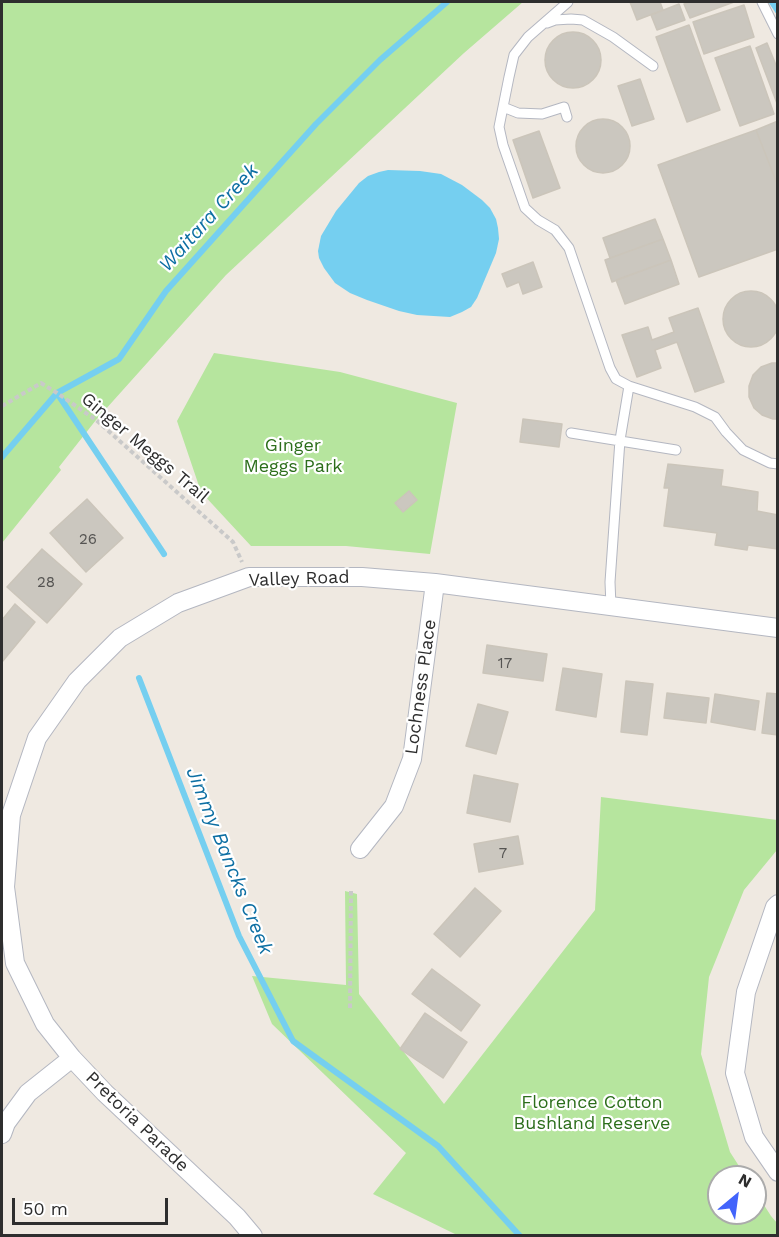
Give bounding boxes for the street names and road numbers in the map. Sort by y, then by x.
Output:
street label: Ginger Meggs Trail [77,388,213,508]
street label: Valley Road [248,566,350,592]
street label: Lochness Place [401,618,441,756]
street label: Pretoria Parade [81,1067,193,1177]

